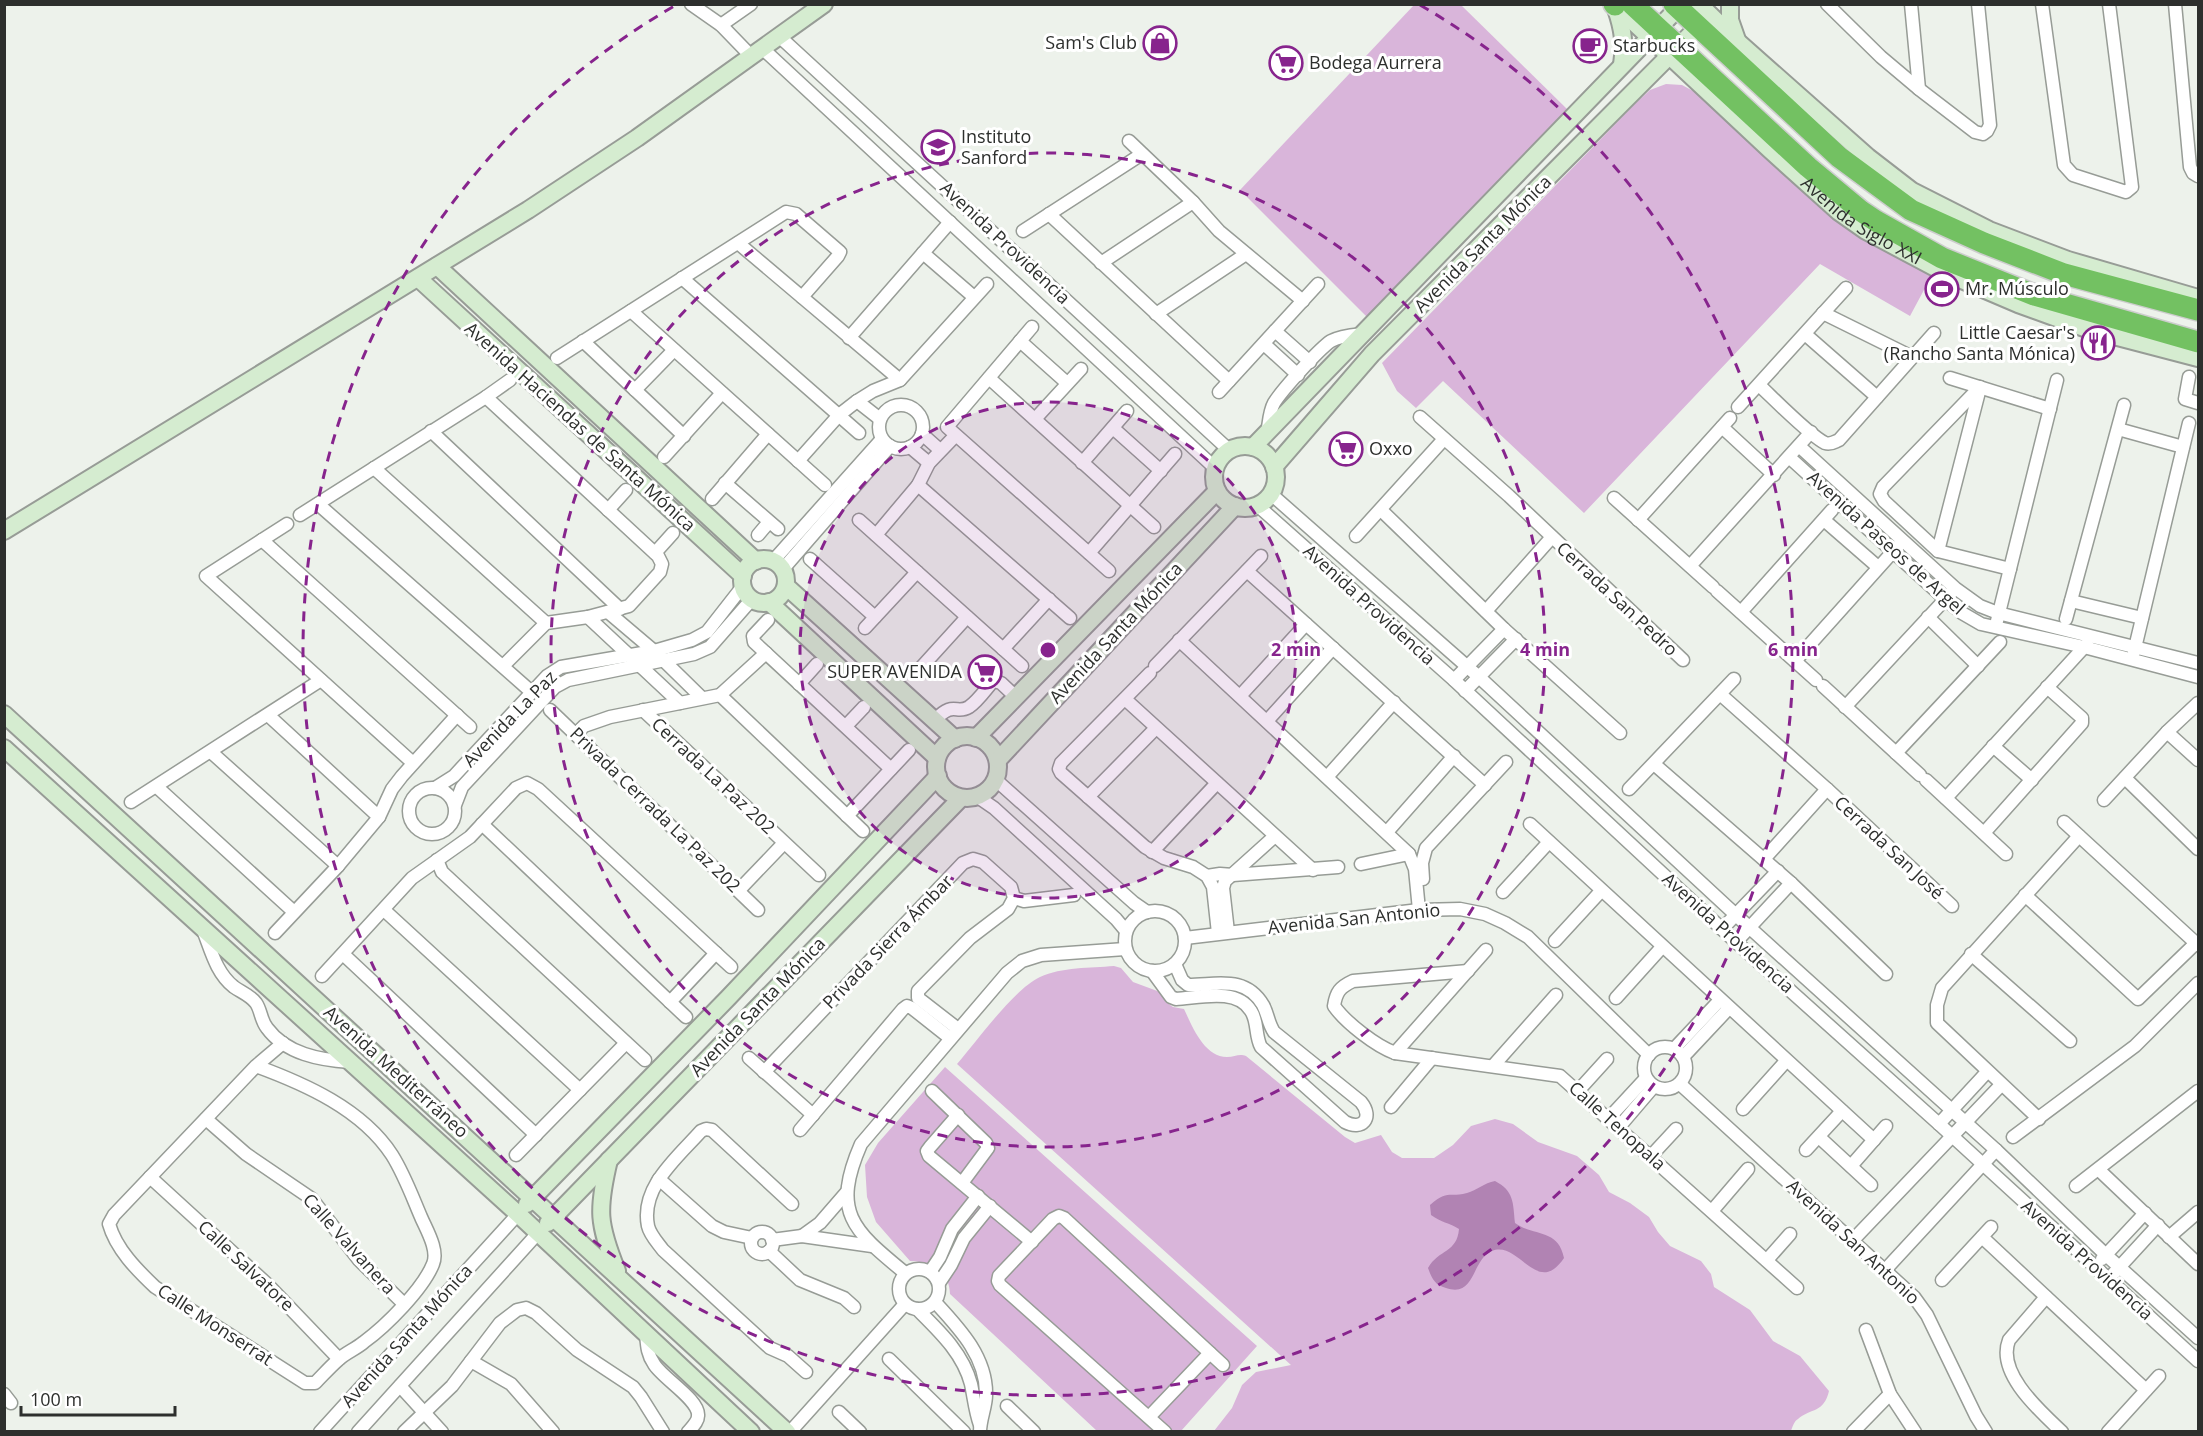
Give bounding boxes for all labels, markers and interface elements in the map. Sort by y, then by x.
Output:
shop icon: Sam's Club [1142,25,1178,61]
cafe icon: Starbucks [1572,28,1608,64]
place label: Sam's Club [1045,30,1137,54]
place label: Starbucks [1613,33,1695,57]
supermarket icon: Bodega Aurrera [1268,45,1304,81]
place label: Bodega Aurrera [1309,50,1442,74]
place label: Instituto Sanford [961,124,1031,169]
school or university icon: Instituto Sanford [920,129,956,165]
street label: Avenida Santa Mónica [1408,169,1556,317]
street label: Avenida Siglo XXI [1796,171,1926,270]
street label: Avenida Providencia [935,176,1076,309]
sports icon: Mr. Músculo [1924,271,1960,307]
place label: Mr. Músculo [1965,276,2069,300]
street label: Avenida Haciendas de Santa Mónica [460,316,701,536]
place label: Little Caesar's (Rancho Santa Mónica) [1884,320,2075,365]
restaurant icon: Little Caesar's (Rancho Santa Mónica) [2080,325,2116,361]
supermarket icon: Oxxo [1328,431,1364,467]
place label: Oxxo [1369,436,1413,460]
street label: Avenida Paseos de Argel [1803,465,1971,620]
street label: Cerrada San Pedro [1552,536,1683,661]
street label: Avenida Providencia [1299,539,1441,670]
street label: Avenida Santa Mónica [1043,556,1187,708]
text: 2 min [1271,637,1321,661]
text: 4 min [1520,637,1570,661]
text: 6 min [1768,637,1818,661]
centre of rings [1038,640,1058,660]
supermarket icon: SUPER AVENIDA [967,654,1003,690]
place label: SUPER AVENIDA [827,659,963,683]
street label: Avenida La Paz [457,665,561,772]
street label: Cerrada La Paz 202 [647,712,781,839]
street label: Privada Cerrada La Paz 202 [565,721,746,897]
street label: Cerrada San José [1830,790,1950,904]
street label: Avenida Providencia [1658,867,1800,998]
street label: Privada Sierra Ámbar [817,869,958,1014]
street label: Avenida San Antonio [1266,897,1441,939]
street label: Avenida Santa Mónica [684,931,830,1081]
street label: Avenida Mediterráneo [319,1000,474,1143]
street label: Calle Tenopala [1564,1075,1671,1175]
street label: Avenida San Antonio [1782,1173,1925,1309]
street label: Calle Valvanera [298,1188,401,1299]
street label: Avenida Providencia [2017,1194,2159,1325]
street label: Calle Salvatore [193,1214,300,1316]
street label: Avenida Santa Mónica [335,1259,477,1412]
street label: Calle Monserrat [153,1278,278,1370]
scale bar [21,1379,176,1417]
text: 100 m [30,1387,82,1411]

